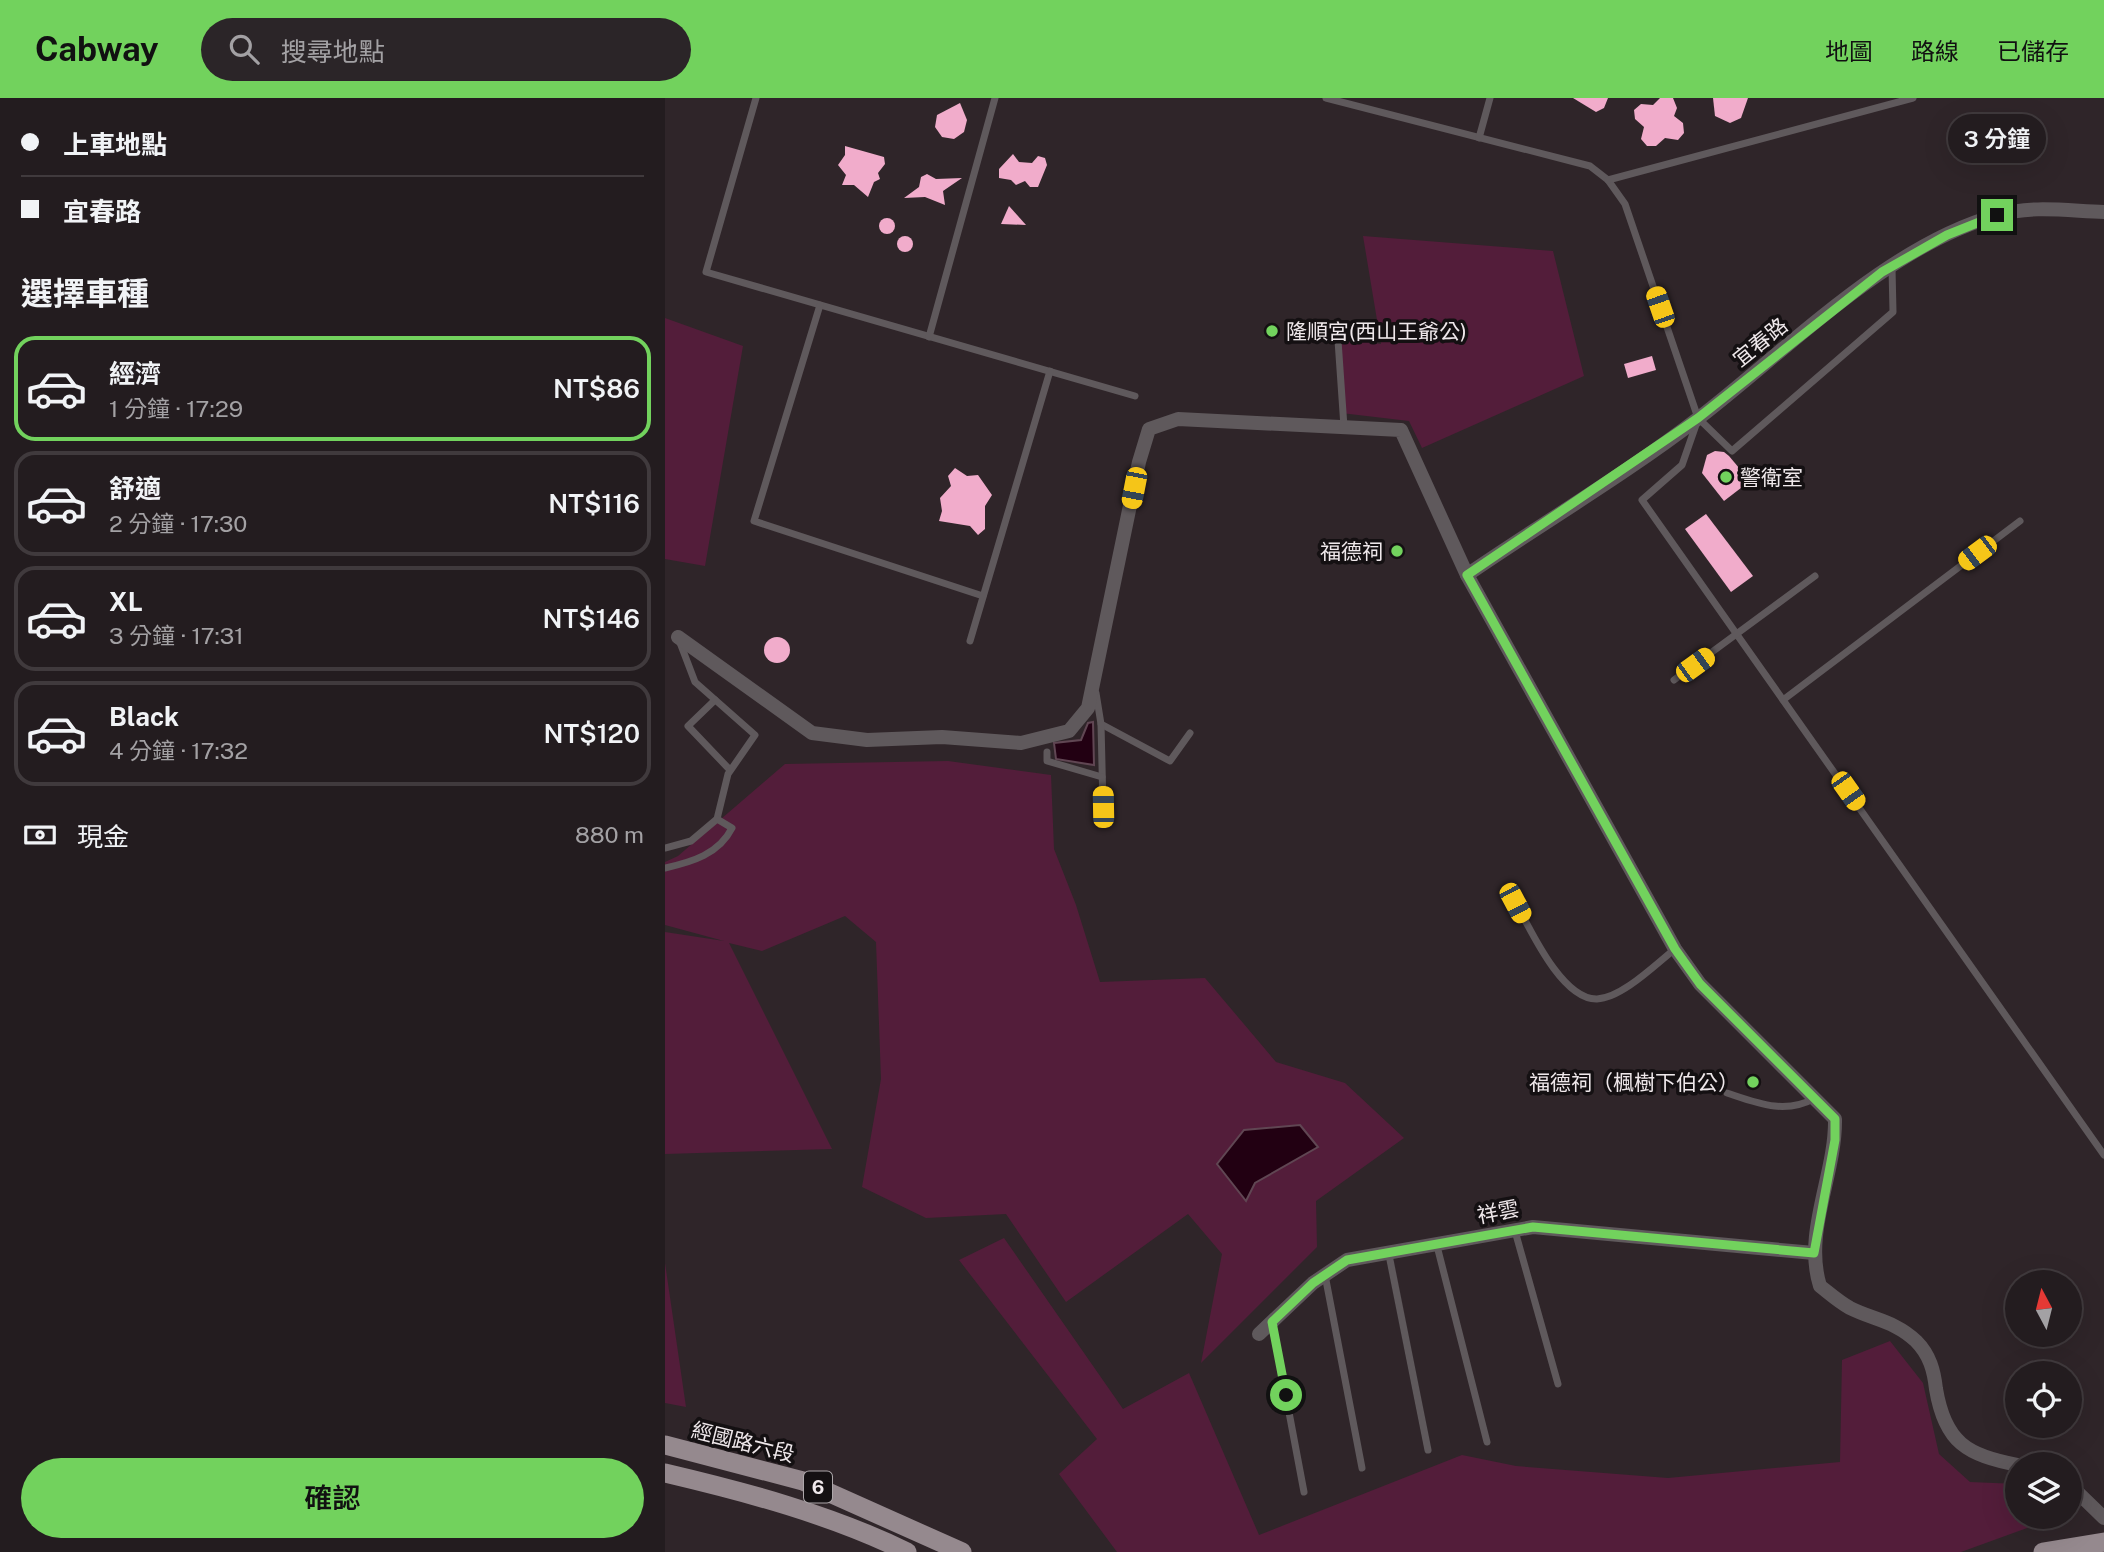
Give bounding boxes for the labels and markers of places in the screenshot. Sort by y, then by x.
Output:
place label: 隆順宮(西山王爺公) [1286,319,1467,344]
marker: 隆順宮(西山王爺公) [1264,323,1280,339]
place label: 警衛室 [1740,465,1803,490]
marker: 警衛室 [1718,469,1734,485]
place label: 福德祠 [1320,539,1383,564]
marker: 福德祠 [1389,543,1405,559]
place label: 福德祠（楓樹下伯公） [1529,1070,1739,1095]
marker: 福德祠（楓樹下伯公） [1745,1074,1761,1090]

